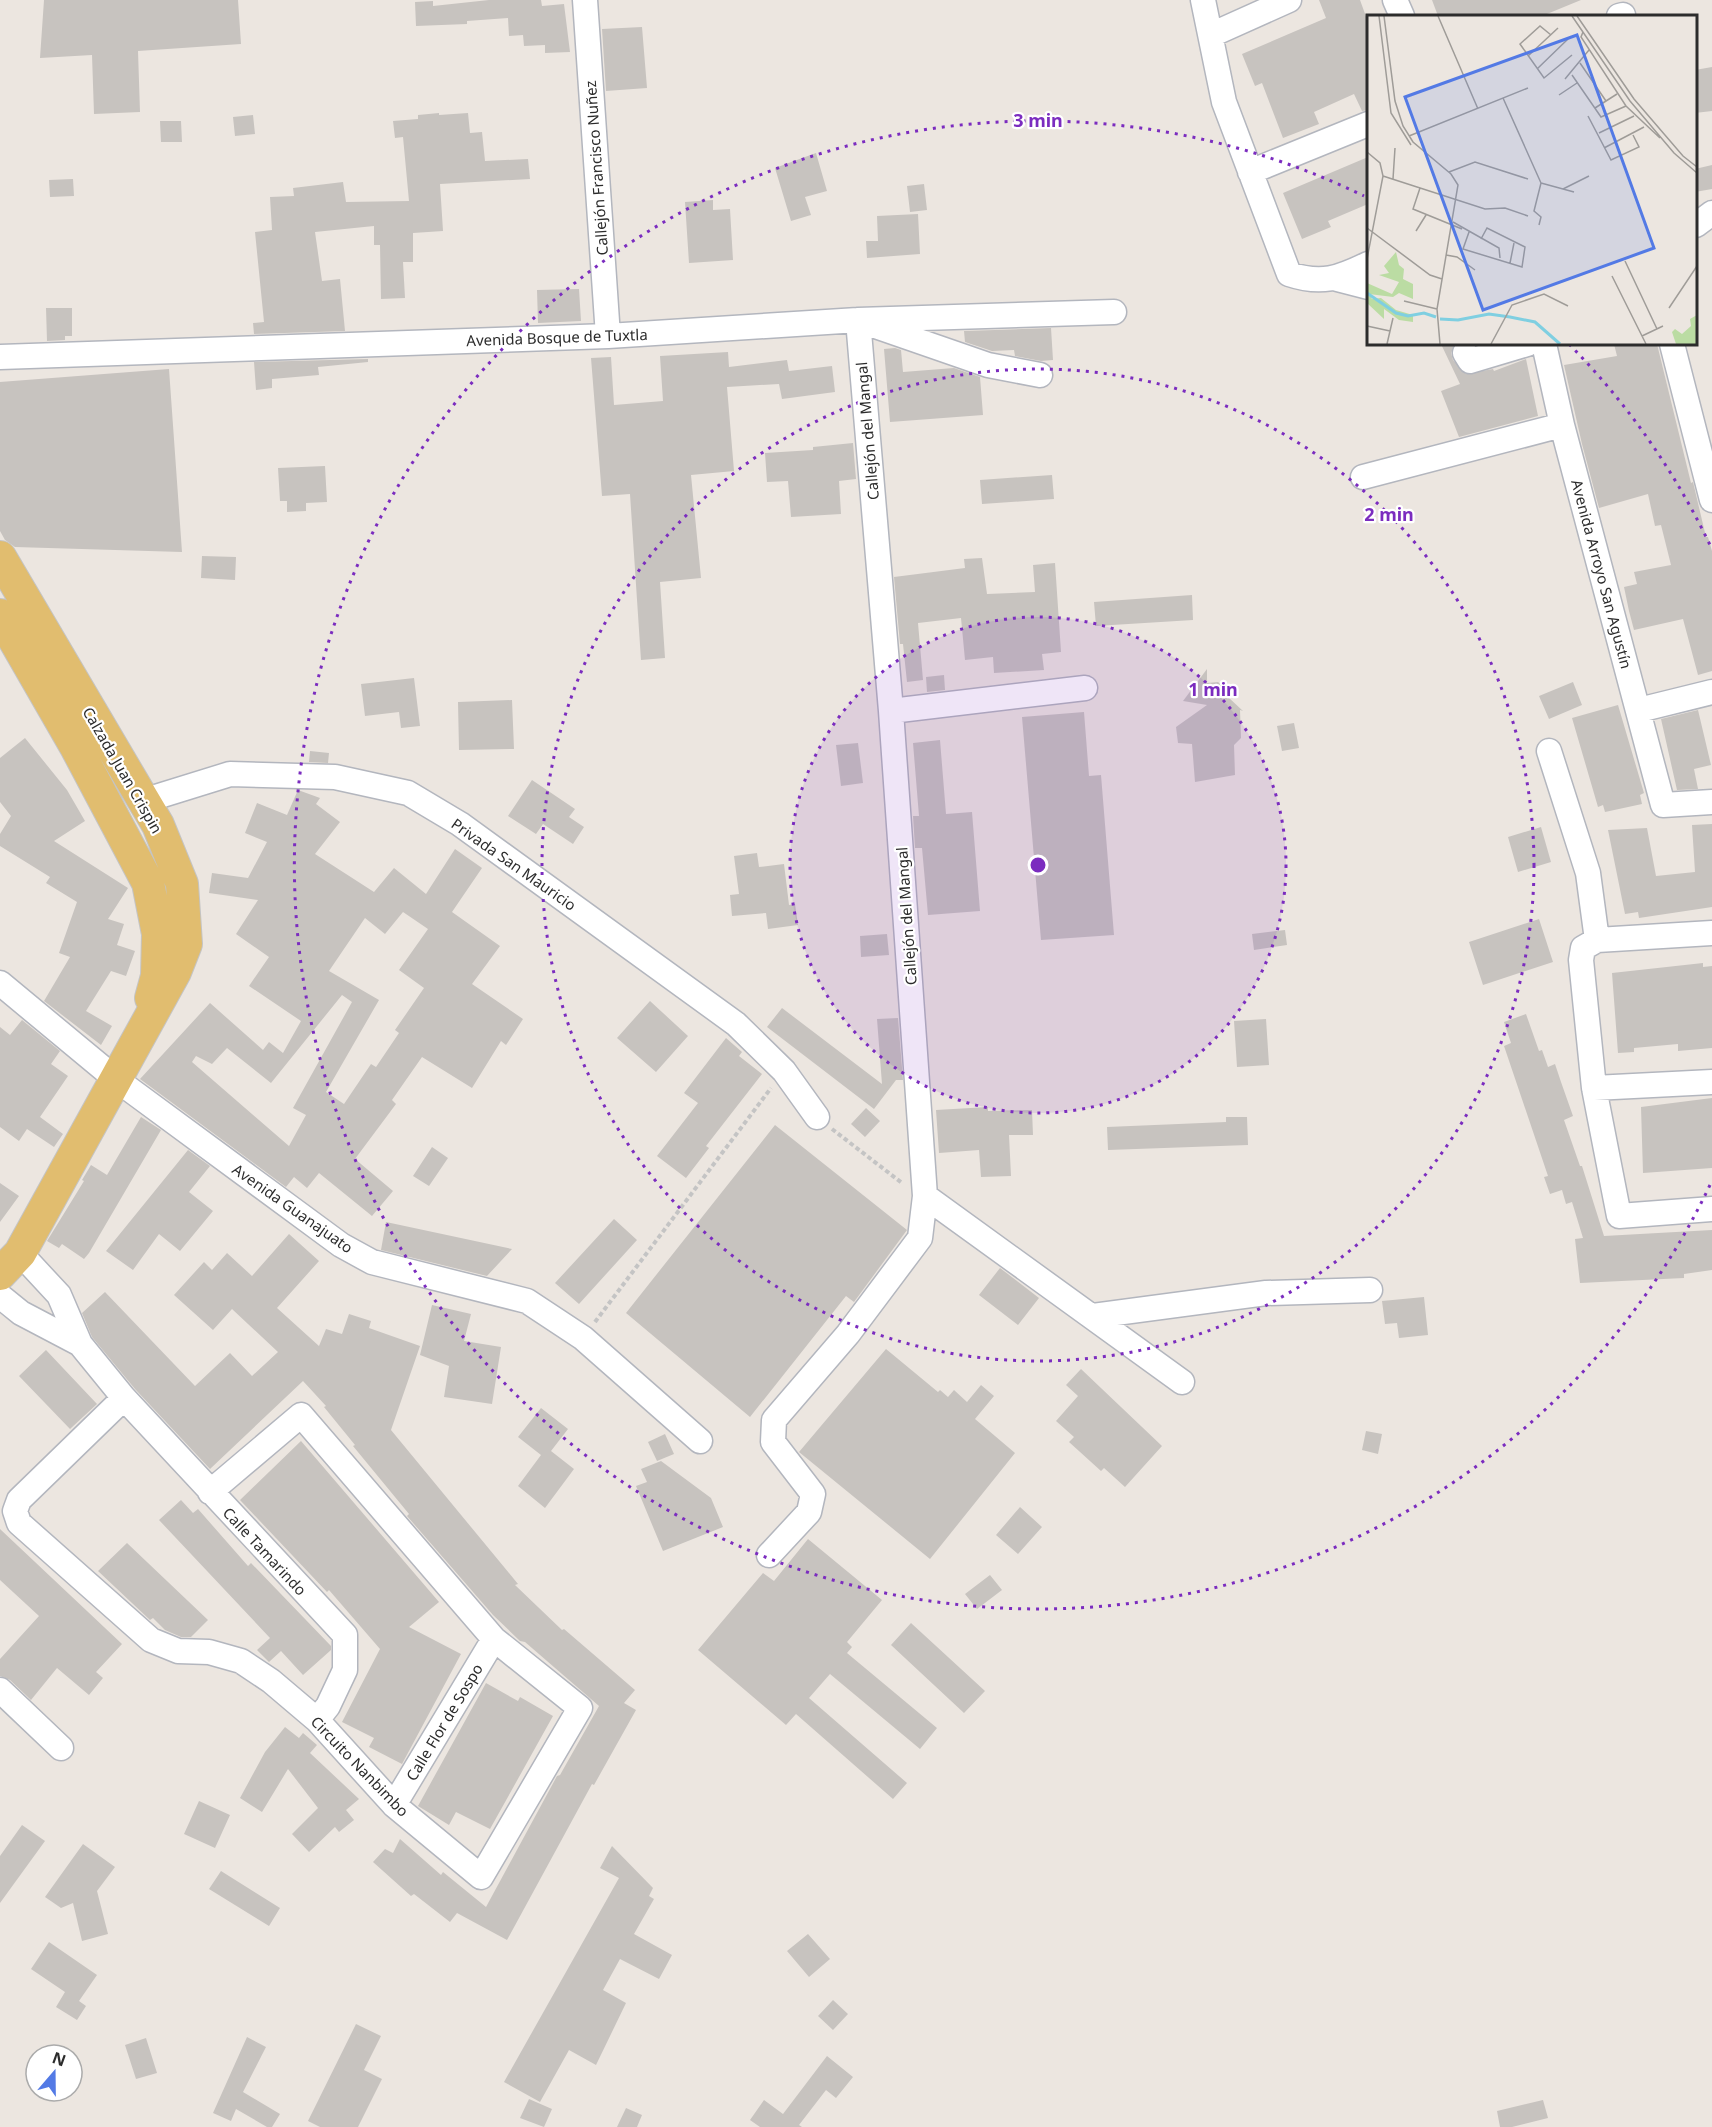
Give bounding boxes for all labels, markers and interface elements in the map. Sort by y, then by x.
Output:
inset map [1367,15,1697,345]
street label: Callejón Francisco Nuñez [580,80,612,256]
text: 3 min [1013,108,1063,132]
street label: Avenida Bosque de Tuxtla [466,324,648,350]
street label: Callejón del Mangal [851,361,883,501]
street label: Avenida Arroyo San Agustín [1567,477,1637,671]
text: 2 min [1364,502,1414,526]
text: 1 min [1188,677,1238,701]
street label: Calzada Juan Crispin [79,703,167,837]
street label: Privada San Mauricio [448,813,580,915]
street label: Callejón del Mangal [891,846,921,986]
centre of rings [1028,855,1048,875]
street label: Avenida Guanajuato [229,1159,357,1257]
street label: Calle Tamarindo [219,1503,311,1599]
street label: Calle Flor de Sospo [401,1660,487,1784]
street label: Circuito Nanbimbo [307,1711,413,1821]
north arrow [24,2043,84,2103]
text: N [49,2046,69,2071]

